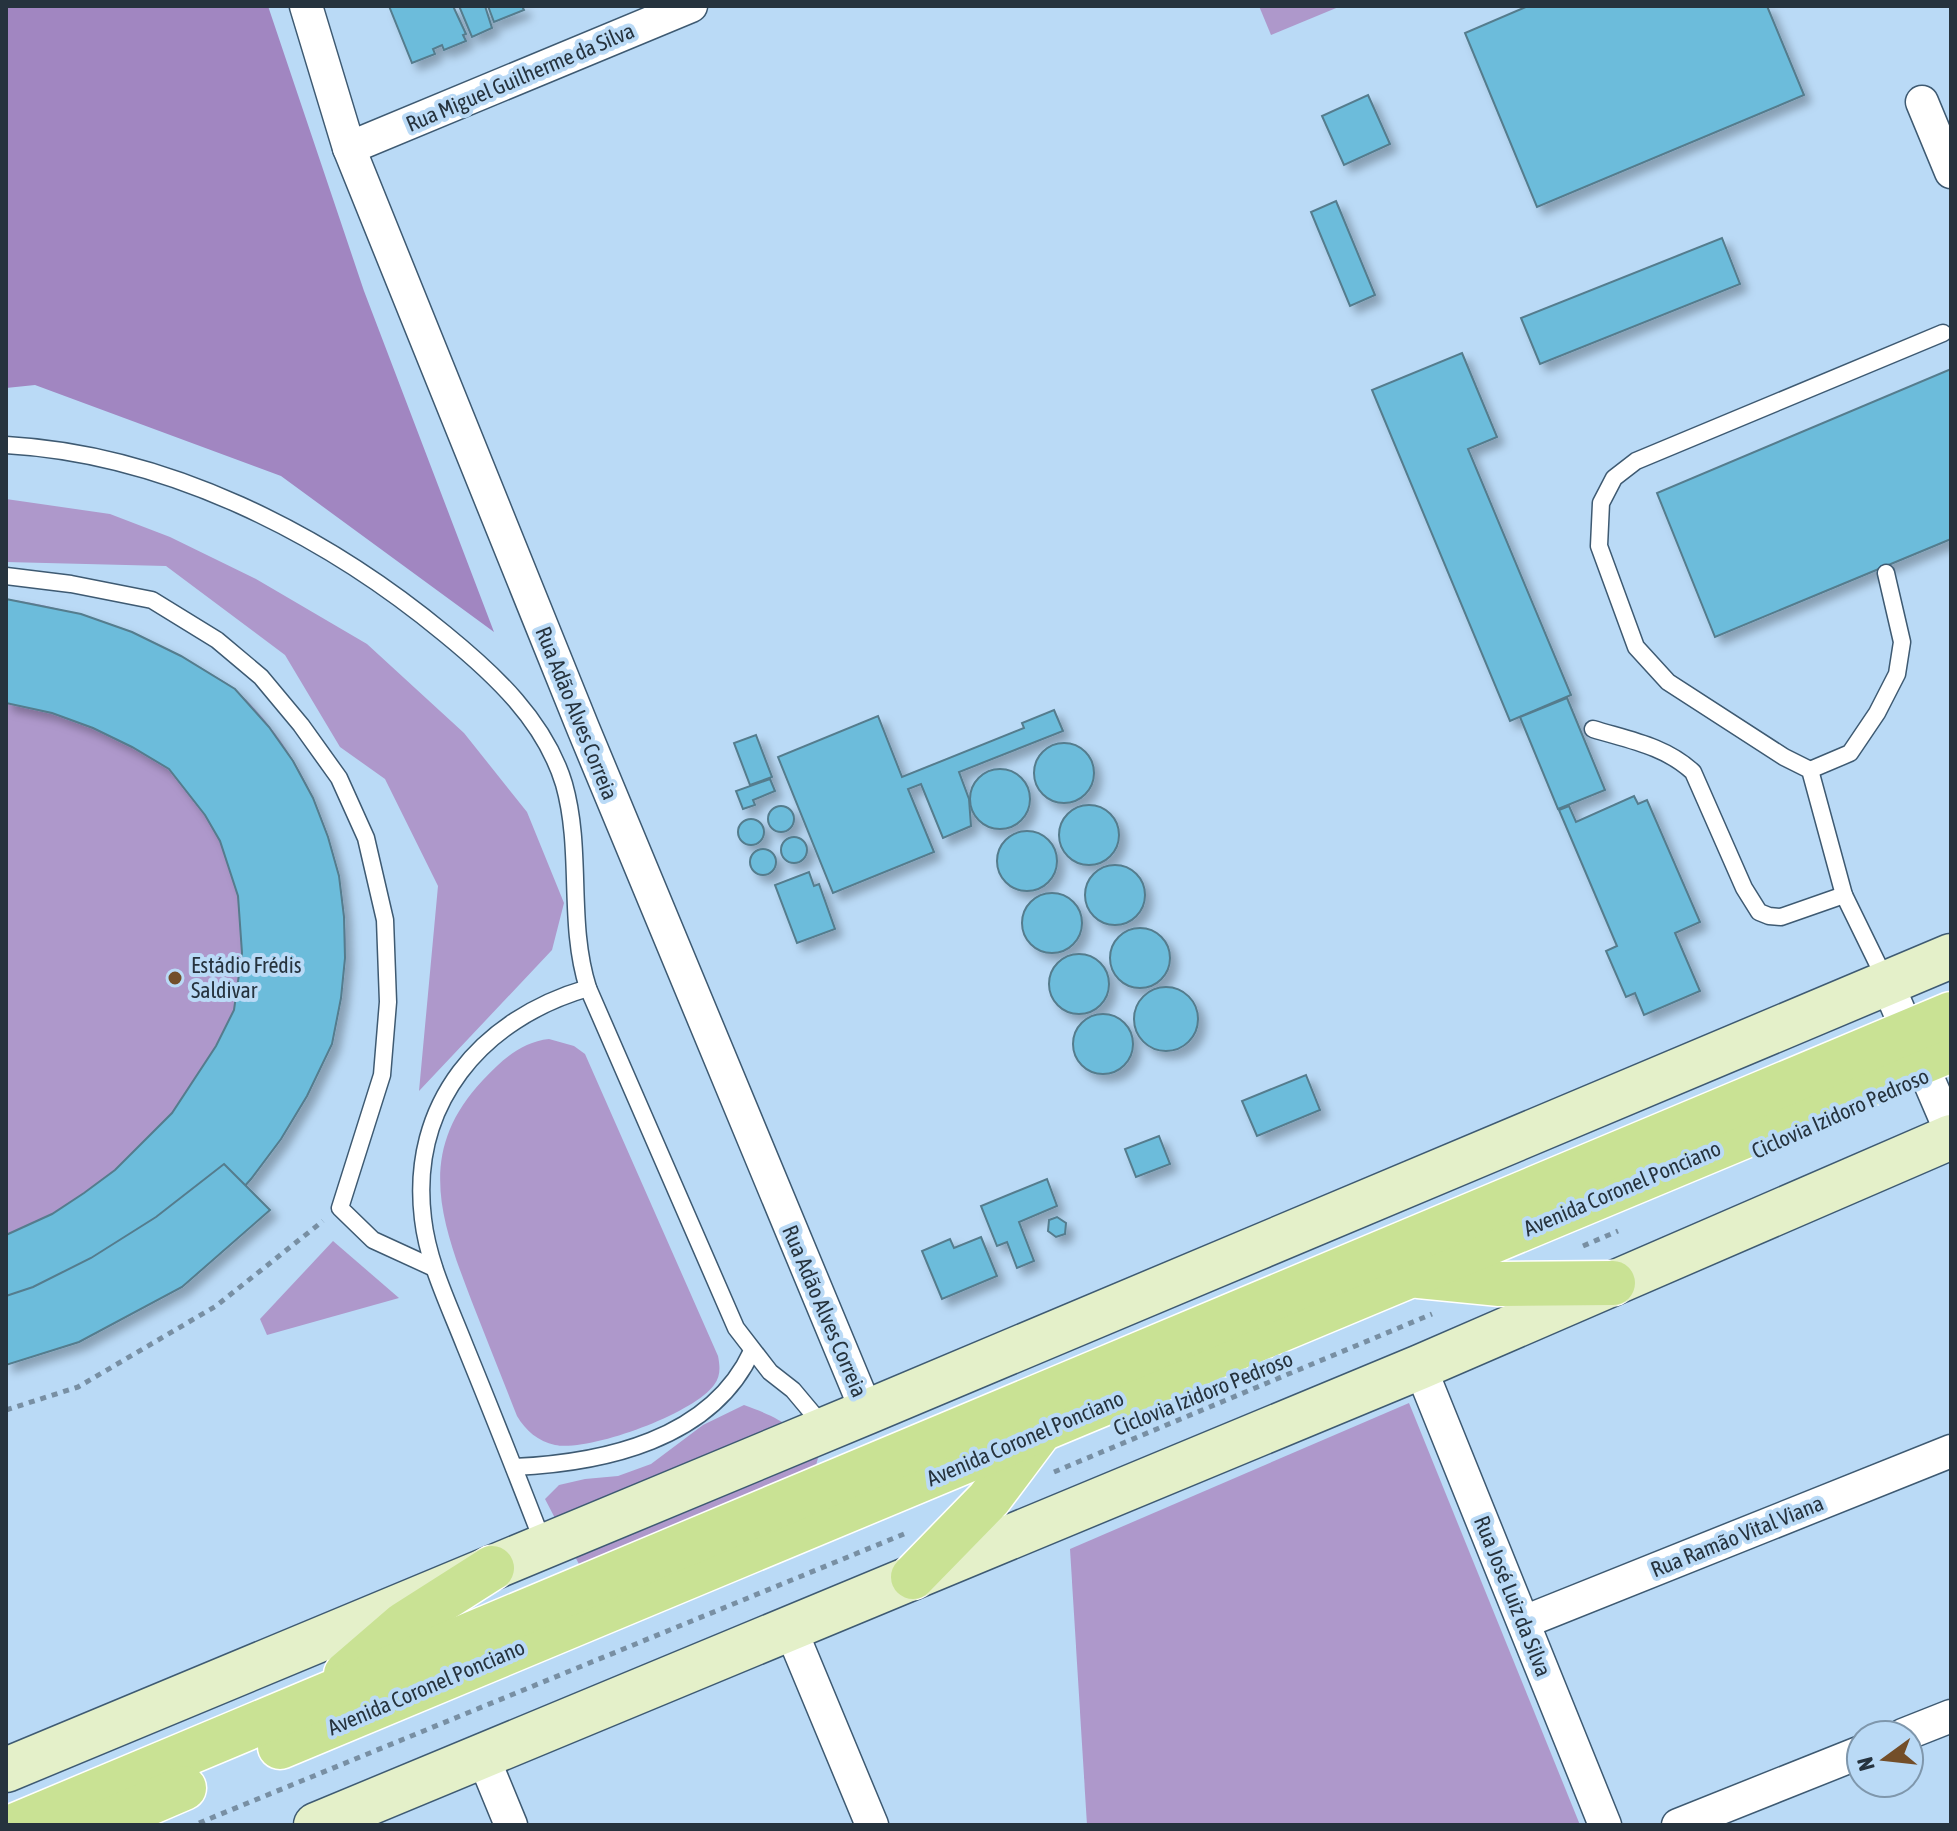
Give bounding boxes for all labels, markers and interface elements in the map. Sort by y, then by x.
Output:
street label: Rua Miguel Guilherme da Silva [402,17,638,137]
street label: Rua Adão Alves Correia [530,623,624,803]
place label: Estádio Frédis Saldivar [191,952,302,1003]
marker: Estádio Frédis Saldivar [166,969,184,987]
street label: Ciclovia Izidoro Pedroso [1747,1062,1933,1164]
street label: Avenida Coronel Ponciano [1520,1135,1724,1241]
street label: Rua Adão Alves Correia [777,1221,873,1401]
street label: Ciclovia Izidoro Pedroso [1109,1345,1297,1441]
street label: Avenida Coronel Ponciano [923,1385,1127,1491]
street label: Rua Ramão Vital Viana [1647,1490,1827,1582]
street label: Rua José Luiz da Silva [1469,1512,1557,1680]
street label: Avenida Coronel Ponciano [324,1634,528,1740]
north arrow [1845,1719,1925,1799]
text: N [1851,1755,1880,1774]

